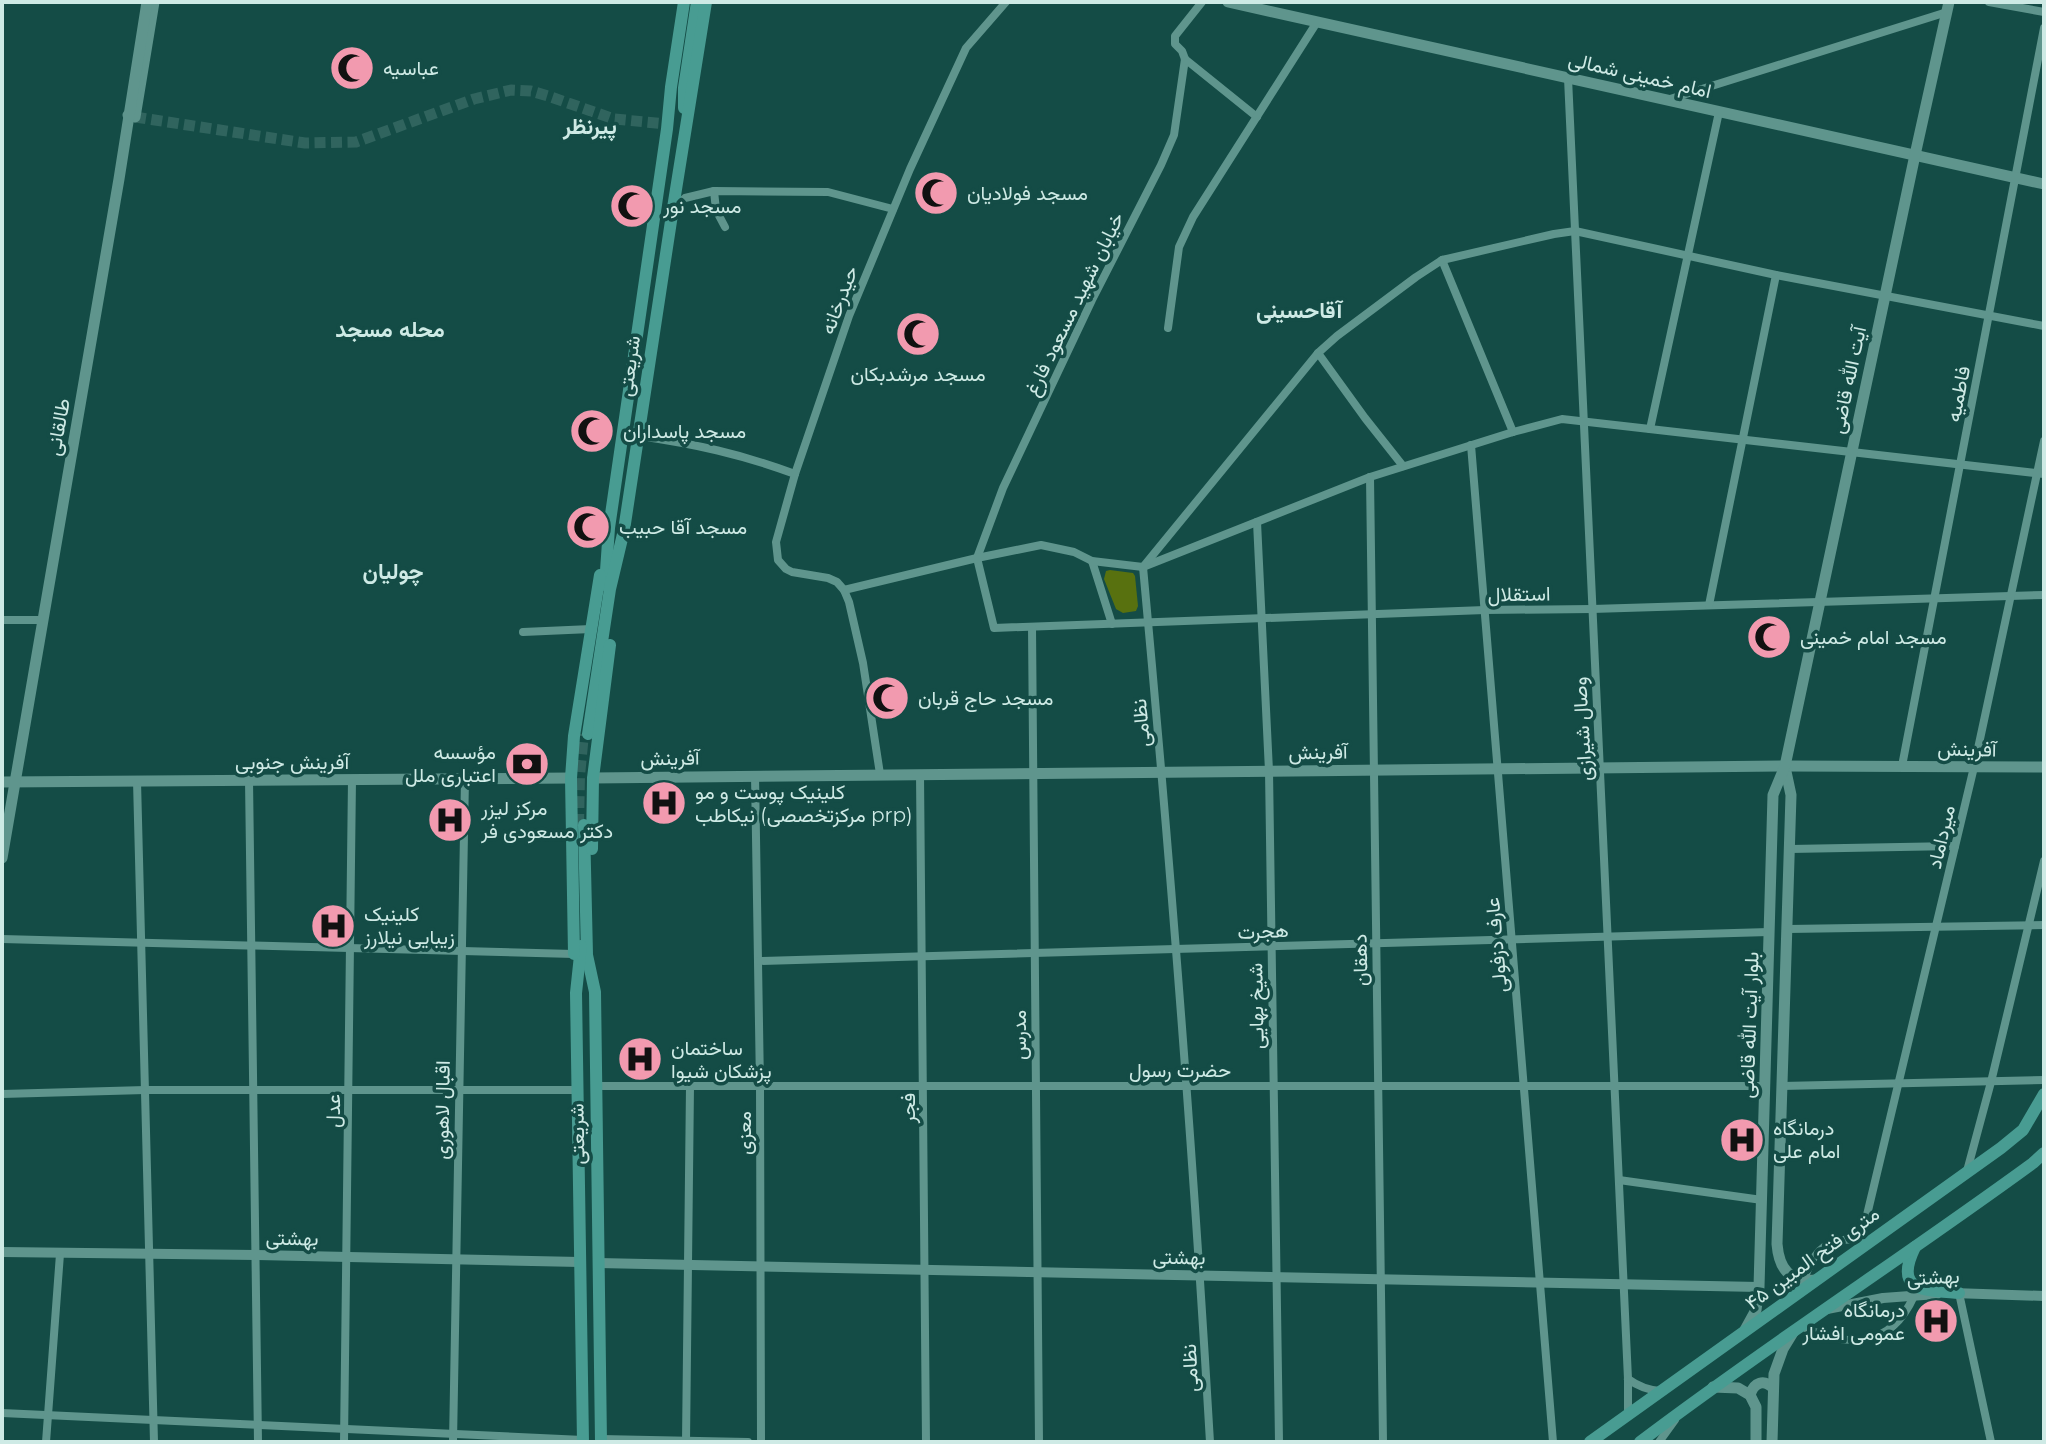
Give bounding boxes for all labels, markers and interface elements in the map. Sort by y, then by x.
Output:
mosque icon: عباسیه [328,44,376,92]
street label: امام خمینی شمالی [1566,47,1714,104]
place label: عباسیه [383,56,439,80]
district label: پیرنظر [562,113,617,142]
mosque icon: مسجد فولادیان [912,169,960,217]
place label: مسجد فولادیان [967,181,1088,206]
mosque icon: مسجد نور [608,182,656,230]
place label: مسجد نور [662,194,742,219]
street label: خیابان شهید مسعود فارغ [1019,208,1131,400]
street label: حیدرخانه [815,262,864,338]
district label: آقاحسینی [1256,297,1343,324]
mosque icon: مسجد مرشدبکان [894,310,942,358]
district label: محله مسجد [335,316,445,343]
street label: آیت الله قاضی [1825,323,1871,436]
street label: شریعتی [613,334,646,398]
place label: مسجد مرشدبکان [850,362,986,387]
street label: فاطمیه [1941,364,1975,424]
street label: طالقانی [41,396,75,458]
mosque icon: مسجد پاسداران [568,407,616,455]
place label: مسجد پاسداران [623,419,746,445]
mosque icon: مسجد آقا حبیب [564,503,612,551]
place label: مسجد آقا حبیب [619,515,747,539]
district label: چولیان [363,558,423,587]
street label: استقلال [1487,581,1551,607]
mosque icon: مسجد امام خمینی [1745,613,1793,661]
place label: مسجد امام خمینی [1800,625,1947,650]
mosque icon: مسجد حاج قربان [863,674,911,722]
street label: وصال شیرازی [1567,676,1598,782]
place label: مسجد حاج قربان [918,686,1053,712]
street label: نظامی [1127,698,1155,748]
street label: آفرینش [1937,736,1998,763]
street label: آفرینش [1288,739,1349,766]
place label: مؤسسه اعتباری ملل [405,740,496,788]
bank icon: مؤسسه اعتباری ملل [503,740,551,788]
street label: آفرینش [640,745,701,772]
street label: آفرینش جنوبی [235,750,350,775]
hospital icon: کلینیک پوست و مو نیکاطب (مرکزتخصصی prp) [640,779,688,827]
place label: کلینیک پوست و مو نیکاطب (مرکزتخصصی prp) [695,780,913,828]
hospital icon: مرکز لیزر دکتر مسعودی فر [426,796,474,844]
place label: مرکز لیزر دکتر مسعودی فر [480,796,613,844]
street label: میرداماد [1922,803,1961,871]
street label: عارف دزفولی [1480,896,1513,994]
hospital icon: کلینیک زیبایی نیلارز [309,902,357,950]
place label: کلینیک زیبایی نیلارز [363,902,455,950]
street label: هجرت [1237,918,1289,945]
street label: دهقان [1348,934,1372,986]
street label: بلوار آیت الله قاضی [1734,951,1765,1099]
street label: شیخ بهایی [1243,963,1271,1049]
street label: مدرس [1007,1010,1032,1060]
hospital icon: ساختمان پزشکان شیوا [616,1035,664,1083]
place label: ساختمان پزشکان شیوا [671,1036,772,1085]
street label: حضرت رسول [1129,1058,1231,1083]
street label: اقبال لاهوری [429,1060,456,1160]
street label: فجر [896,1093,921,1124]
street label: عدل [321,1094,345,1128]
street label: شریعتی [564,1103,591,1165]
street label: معزی [732,1111,757,1155]
hospital icon: درمانگاه امام علی [1718,1116,1766,1164]
place label: درمانگاه امام علی [1773,1116,1840,1164]
street label: ۴۵ متری فتح المبین [1740,1201,1885,1316]
street label: بهشتی [265,1226,319,1251]
street label: بهشتی [1152,1245,1206,1270]
street label: بهشتی [1906,1264,1960,1291]
hospital icon: درمانگاه عمومی افشار [1912,1297,1960,1345]
place label: درمانگاه عمومی افشار [1801,1298,1905,1346]
street label: نظامی [1177,1343,1203,1393]

